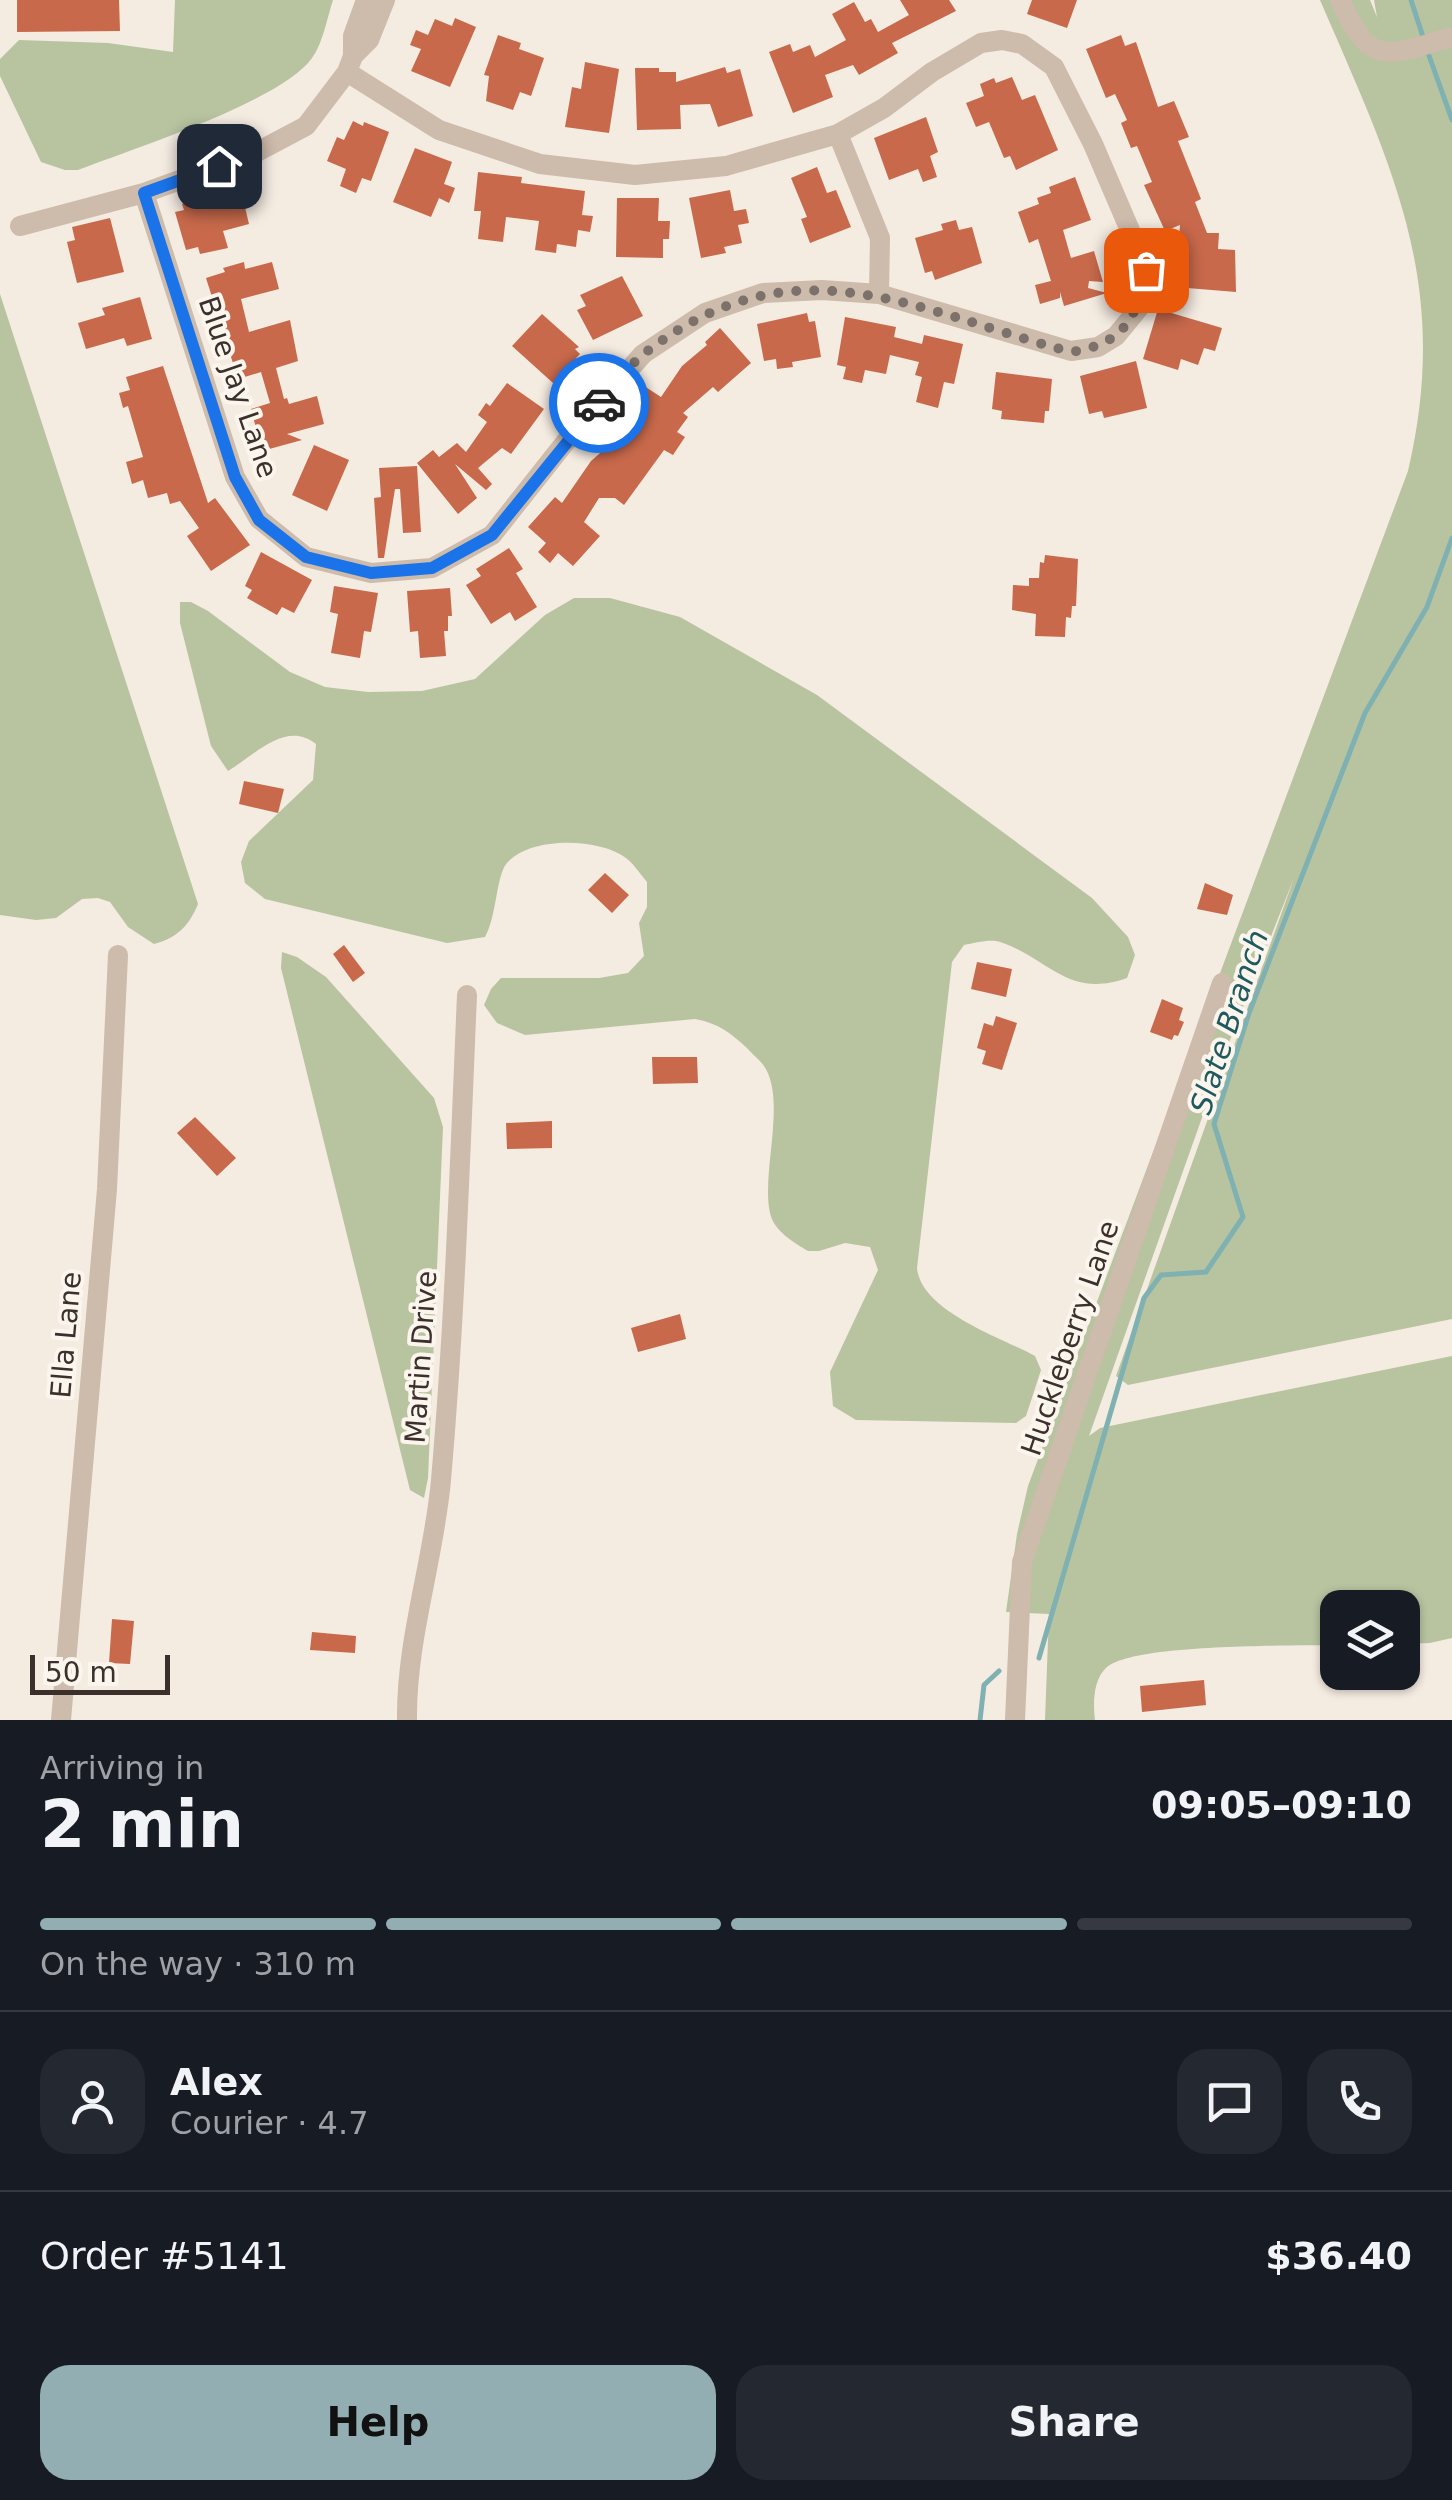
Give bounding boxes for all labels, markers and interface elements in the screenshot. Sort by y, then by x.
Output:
pin [177,124,262,209]
icon: home [192,139,247,194]
pin [1104,228,1189,313]
icon: bag [1119,243,1174,298]
street label: Blue Jay Lane [192,292,284,482]
courier [549,353,649,453]
icon: car [572,376,627,431]
water label: Slate Branch [1183,926,1275,1118]
street label: Huckleberry Lane [1014,1216,1126,1460]
street label: Ella Lane [44,1270,88,1400]
street label: Martin Drive [399,1270,443,1444]
map controls [1320,1590,1420,1690]
button: layers [1320,1590,1420,1690]
scale bar [30,1650,170,1694]
text: 50 m [45,1656,117,1689]
text: Arriving in [40,1749,204,1787]
text: 09:05–09:10 [1151,1783,1412,1827]
text: 2 min [40,1787,244,1862]
text: On the way · 310 m [40,1945,356,1983]
button: person [40,2049,145,2154]
button: chat [1177,2049,1282,2154]
button: phone [1307,2049,1412,2154]
text: Alex [170,2060,263,2104]
text: Courier · 4.7 [170,2104,369,2142]
text: Order #5141 [40,2234,289,2278]
text: $36.40 [1265,2234,1412,2278]
button: Help [40,2365,716,2480]
button: Share [736,2365,1412,2480]

